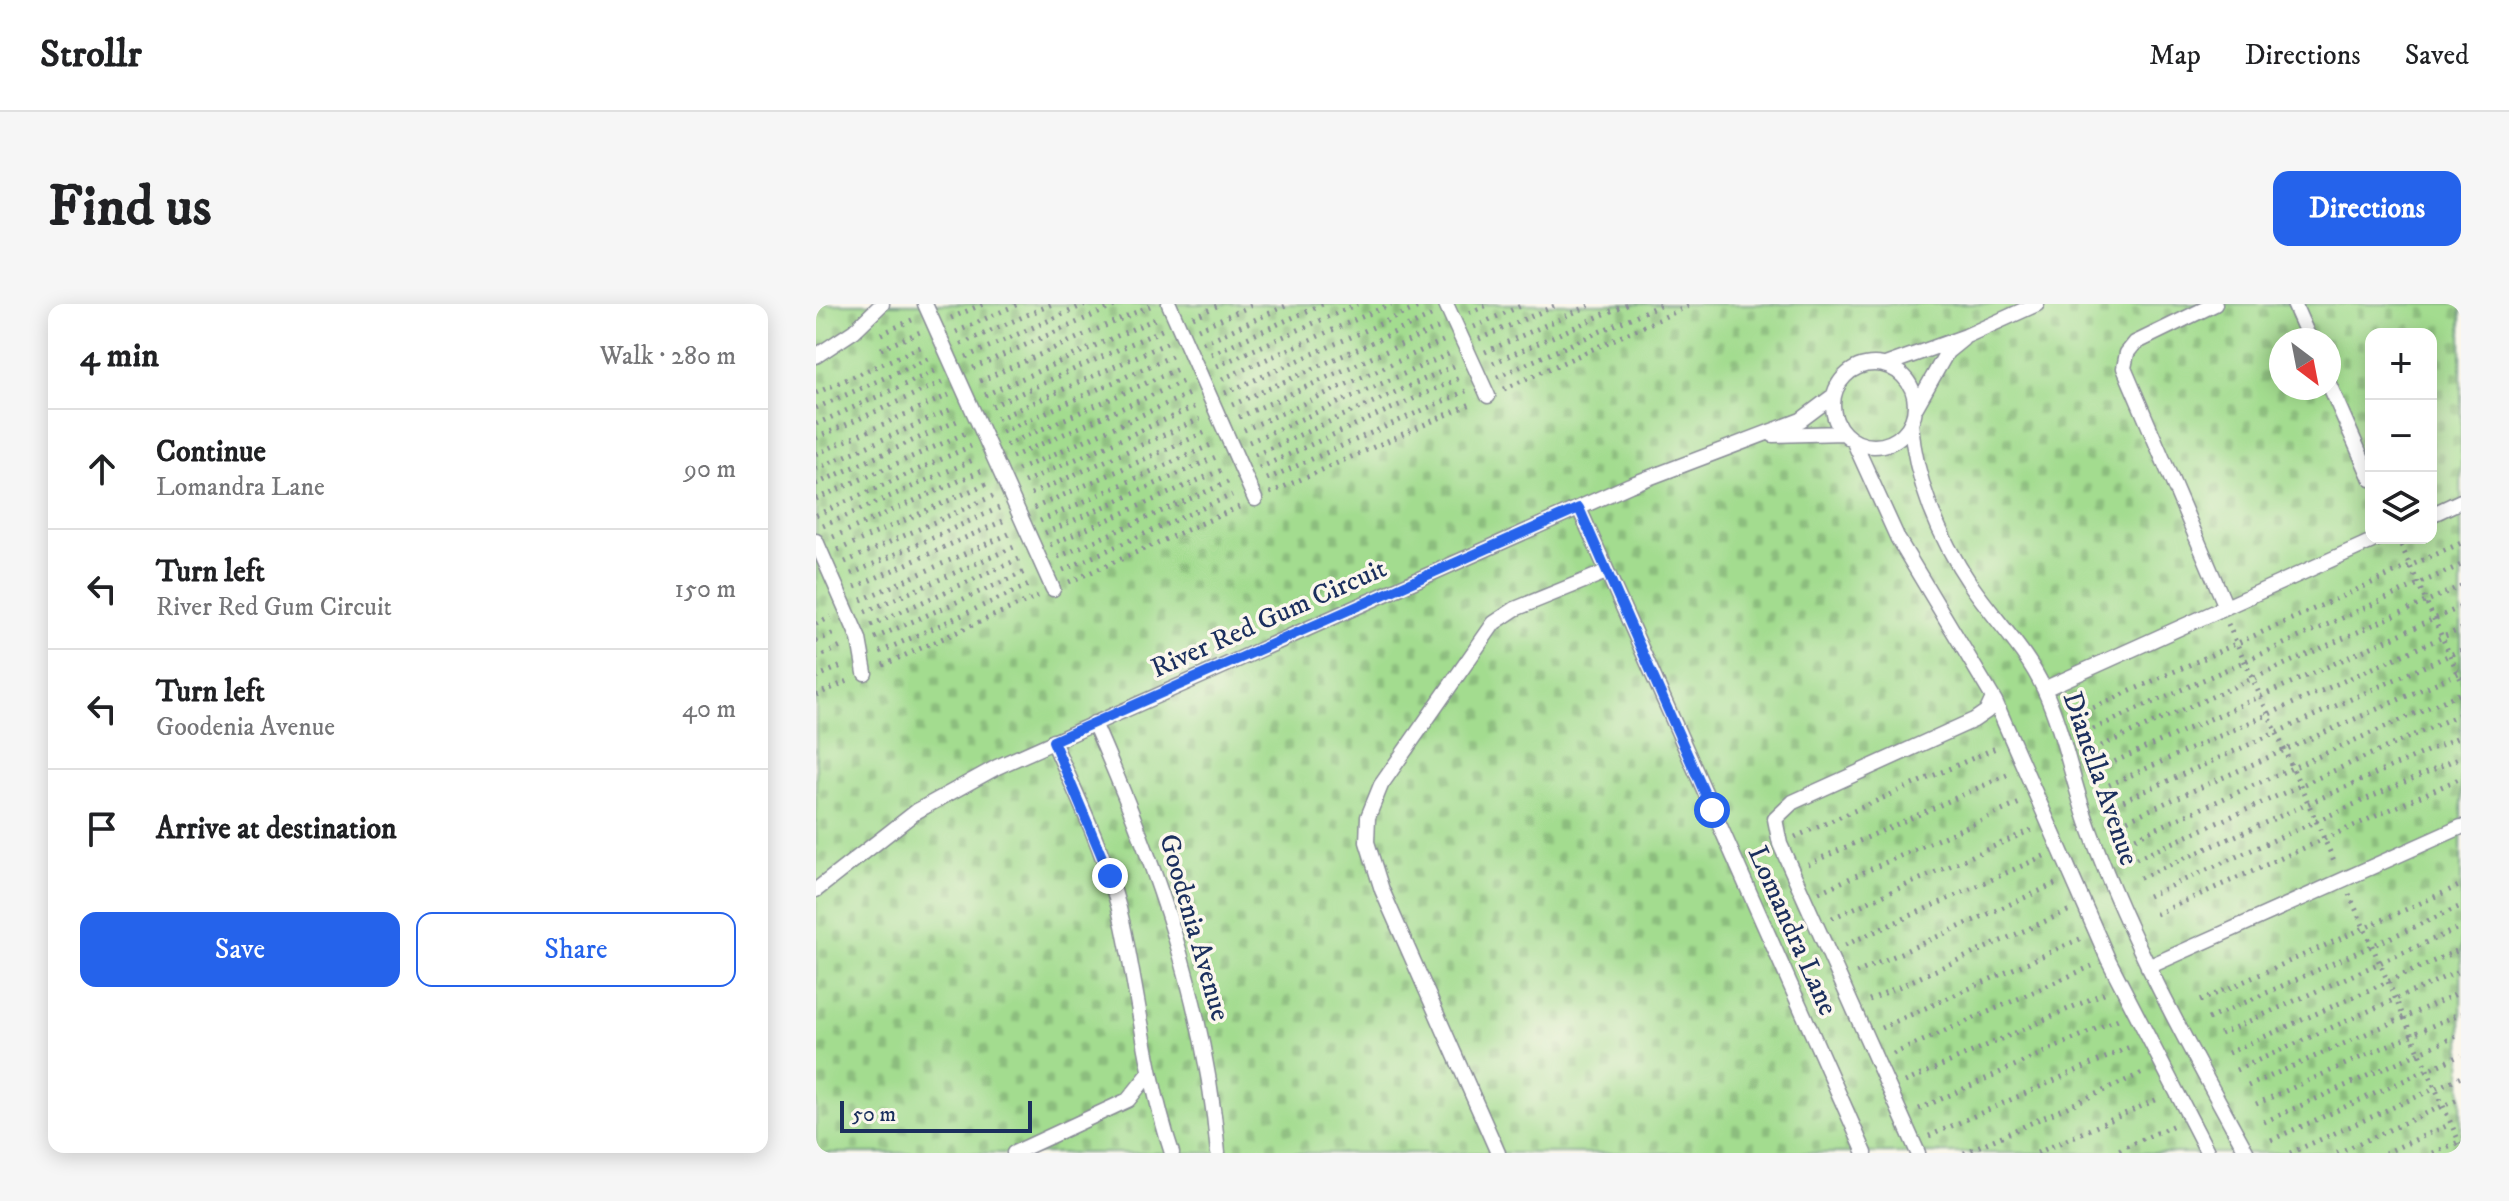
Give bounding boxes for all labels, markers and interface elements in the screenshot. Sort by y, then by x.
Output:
text: Strollr [40,31,142,79]
text: Map [2149,38,2201,73]
text: Directions [2245,38,2361,73]
text: Saved [2405,38,2469,73]
button: Directions [2273,171,2461,246]
text: Find us [48,173,212,243]
north arrow [2269,328,2341,400]
map controls [2365,328,2437,544]
button: + [2365,328,2437,400]
text: 4 min [80,335,159,377]
text: Walk · 280 m [600,340,736,373]
button: − [2365,400,2437,472]
text: Continue [156,434,266,471]
icon: ahead [80,447,124,491]
text: 90 m [684,453,736,486]
text: Lomandra Lane [156,471,325,504]
button: layers [2365,472,2437,544]
street label: River Red Gum Circuit [1145,551,1392,686]
text: Turn left [156,554,265,591]
icon: left [80,567,124,611]
text: 150 m [675,573,736,606]
text: River Red Gum Circuit [156,591,392,624]
text: Turn left [156,674,265,711]
icon: left [80,687,124,731]
street label: Dianella Avenue [2054,687,2147,870]
text: 40 m [682,693,736,726]
text: Goodenia Avenue [156,711,335,744]
route start [1694,792,1730,828]
icon: arrive [80,807,124,851]
text: Arrive at destination [156,811,397,848]
street label: Goodenia Avenue [1151,830,1238,1025]
street label: Lomandra Lane [1740,840,1846,1021]
route end [1092,858,1128,894]
button: Save [80,912,400,987]
button: Share [416,912,736,987]
scale bar [840,1097,1032,1133]
text: 50 m [852,1101,896,1128]

